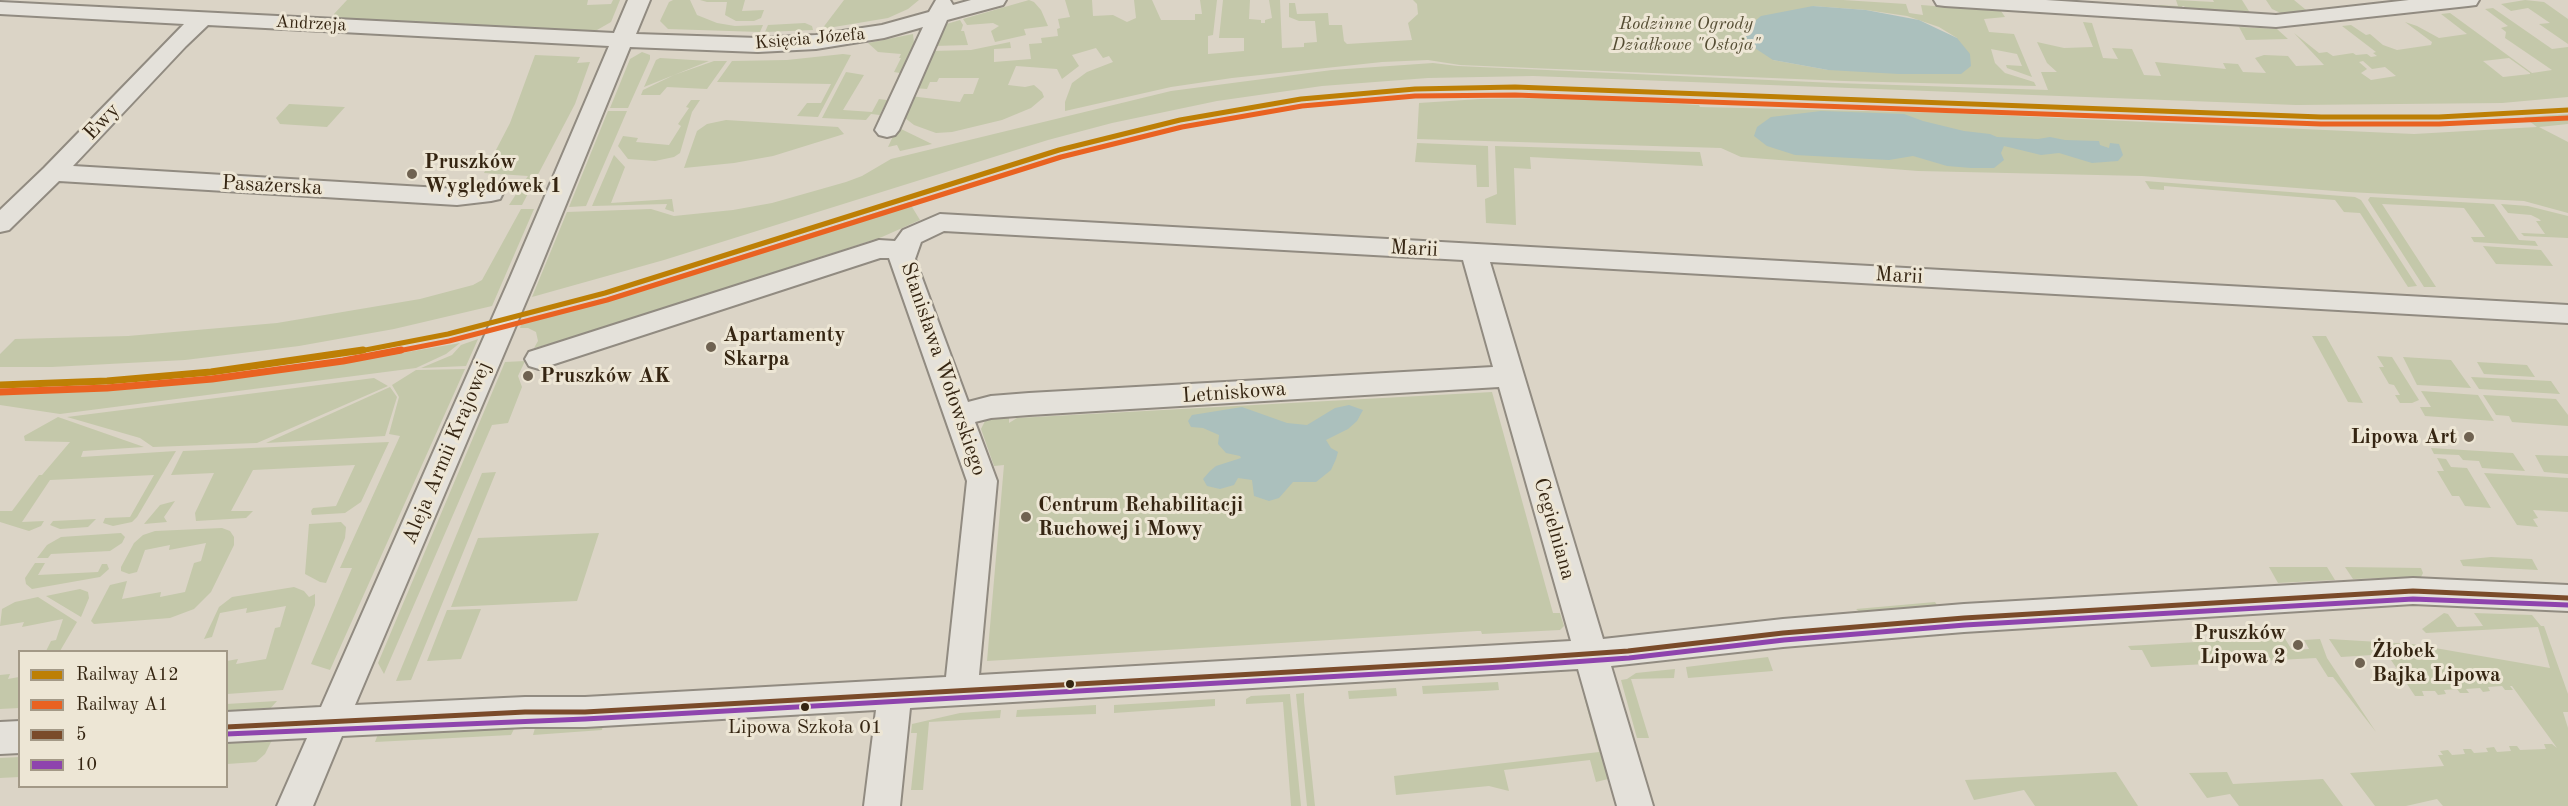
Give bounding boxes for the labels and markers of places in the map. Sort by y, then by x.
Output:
place label: Pruszków Wyględówek 1 [424,149,562,199]
marker: Pruszków Wyględówek 1 [405,167,419,181]
place label: Apartamenty Skarpa [723,322,845,372]
marker: Apartamenty Skarpa [704,340,718,354]
place label: Pruszków AK [540,363,670,389]
marker: Pruszków AK [521,369,535,383]
place label: Lipowa Art [2350,424,2457,450]
marker: Lipowa Art [2462,430,2476,444]
place label: Centrum Rehabilitacji Ruchowej i Mowy [1038,492,1243,542]
marker: Centrum Rehabilitacji Ruchowej i Mowy [1019,510,1033,524]
place label: Pruszków Lipowa 2 [2194,620,2286,670]
marker: Pruszków Lipowa 2 [2291,638,2305,652]
place label: Żłobek Bajka Lipowa [2372,638,2501,688]
marker: Żłobek Bajka Lipowa [2353,656,2367,670]
unlabelled marker [1064,678,1076,690]
marker: Lipowa Szkoła 01 [799,701,811,713]
place label: Lipowa Szkoła 01 [728,716,882,740]

